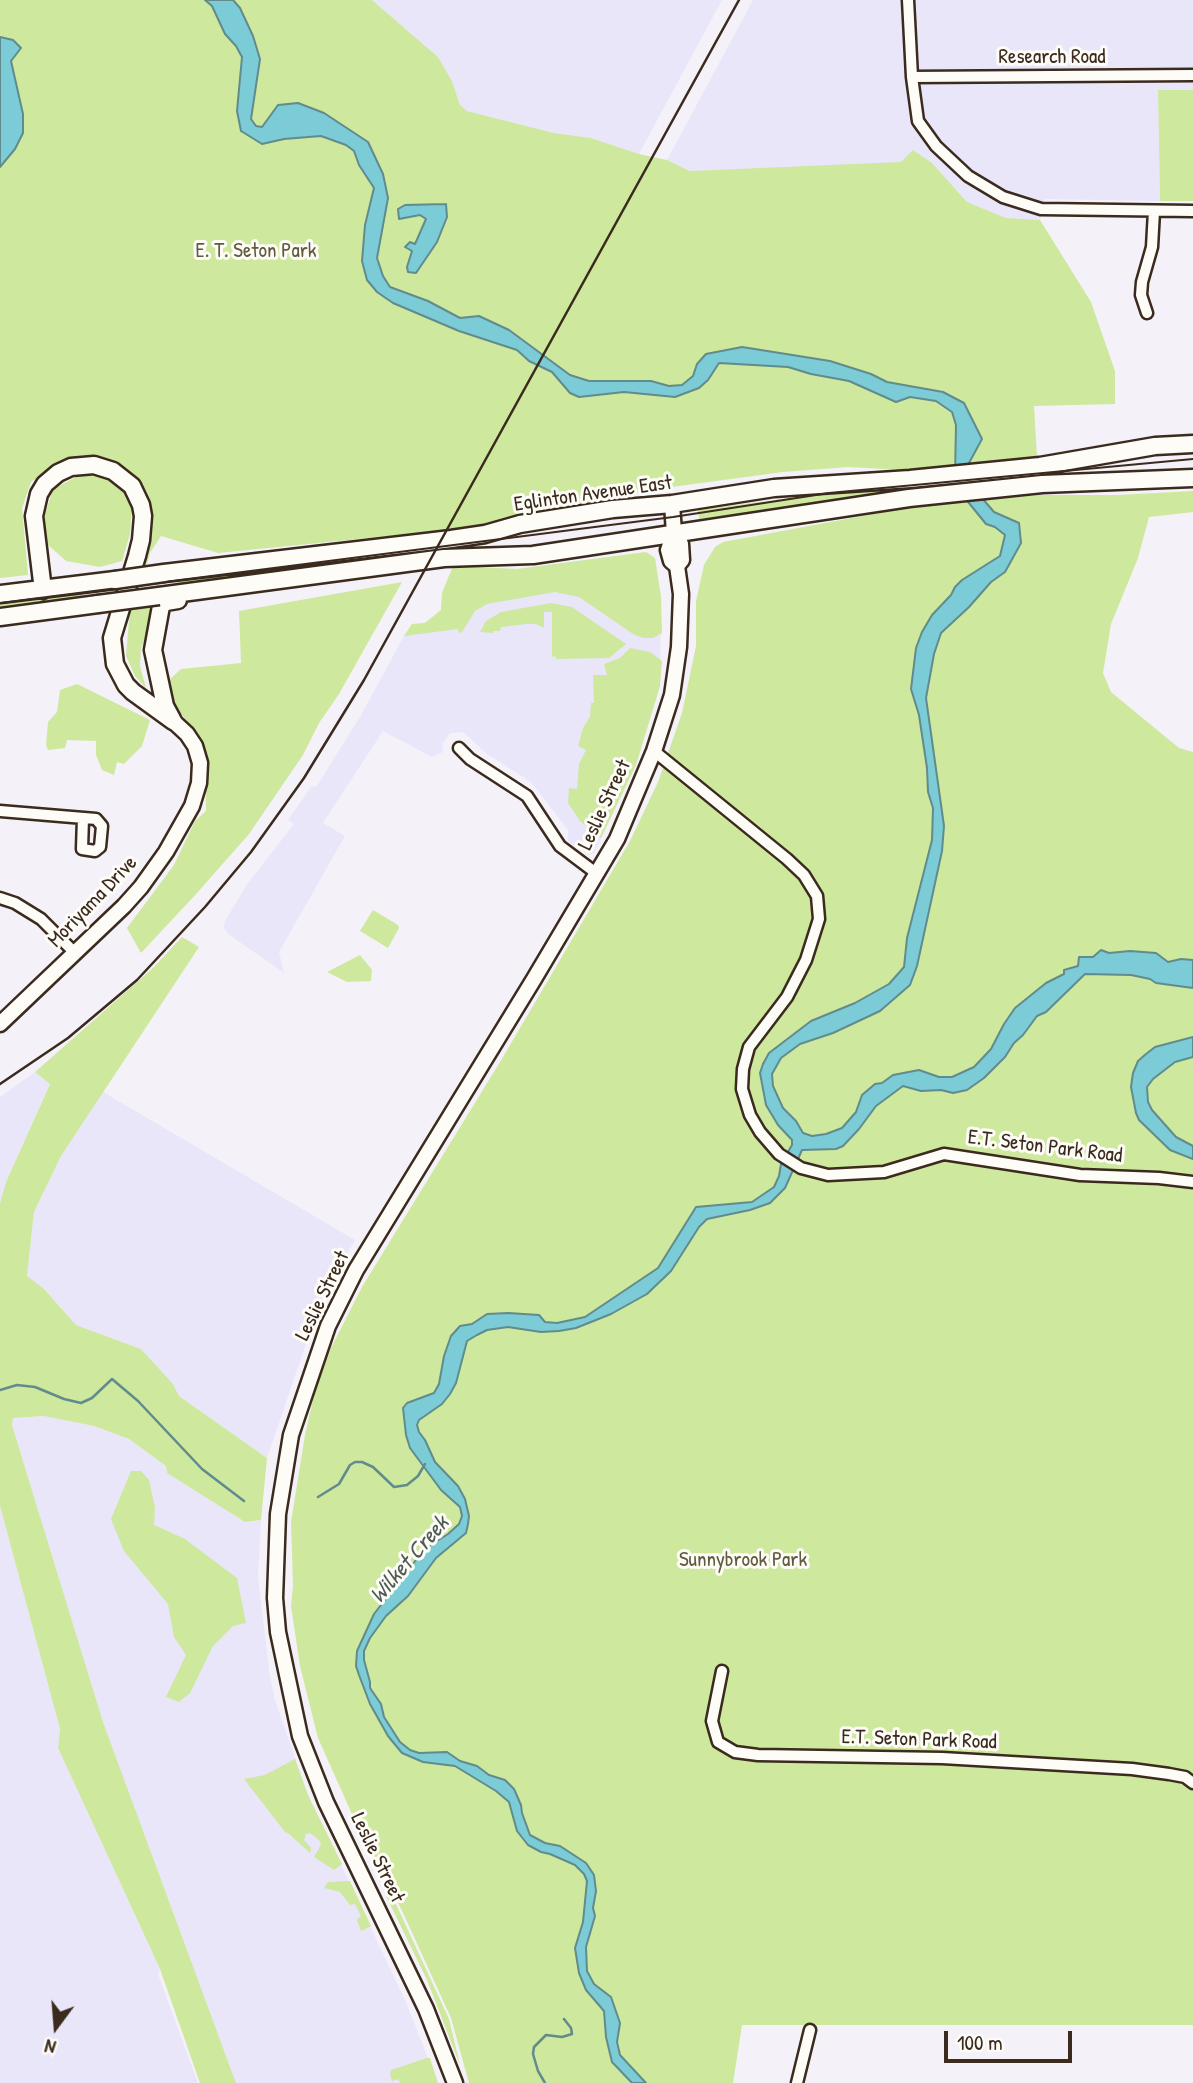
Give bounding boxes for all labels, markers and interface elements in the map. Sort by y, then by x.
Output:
street label: Research Road [999,44,1105,70]
park label: E. T. Seton Park [196,238,316,264]
street label: Eglinton Avenue East [512,470,674,518]
street label: Leslie Street [573,756,637,854]
street label: Moriyama Drive [43,851,143,953]
street label: E.T. Seton Park Road [966,1125,1124,1169]
street label: Leslie Street [290,1247,356,1345]
water label: Wilket Creek [365,1511,455,1609]
park label: Sunnybrook Park [679,1547,807,1573]
street label: E.T. Seton Park Road [841,1725,997,1755]
street label: Leslie Street [344,1809,410,1907]
north arrow [21,1992,91,2062]
scale bar [948,2016,1076,2060]
text: 100 m [957,2028,1003,2057]
text: N [42,2033,59,2061]

